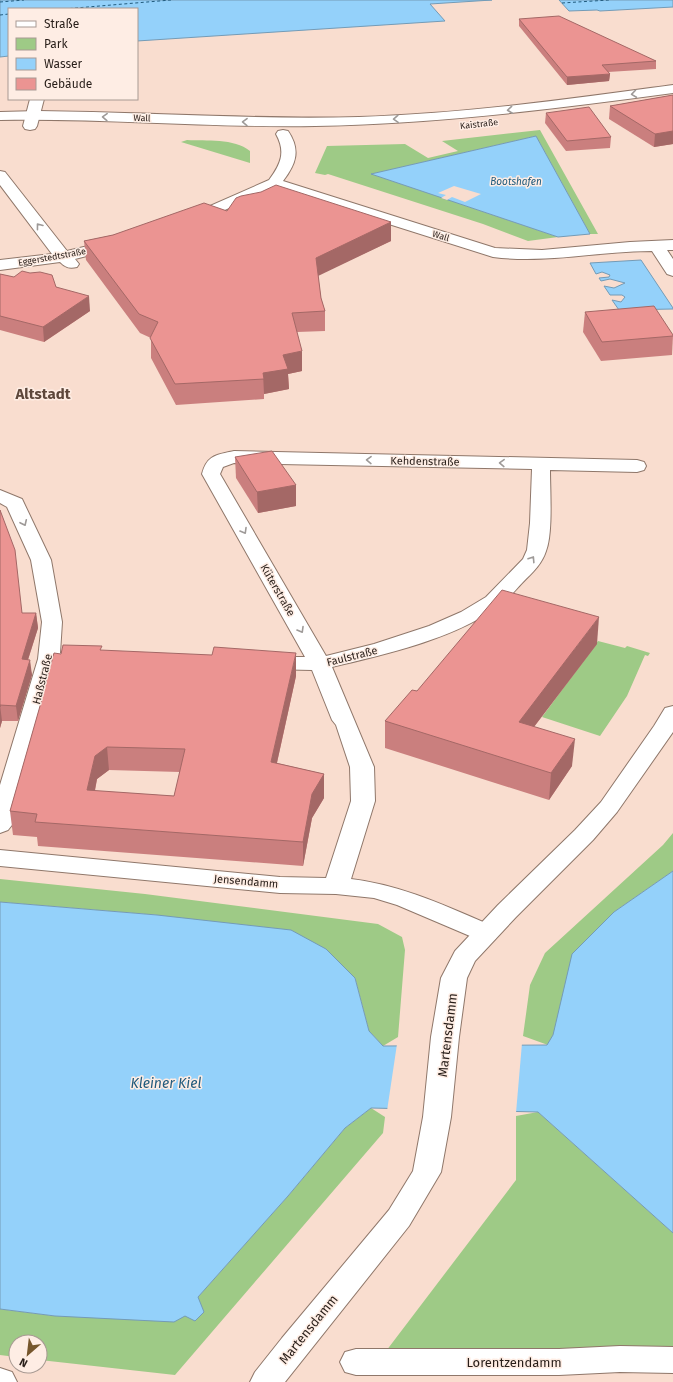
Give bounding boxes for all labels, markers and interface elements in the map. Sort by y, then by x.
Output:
legend [8,8,138,100]
text: Straße [44,17,79,31]
text: Park [44,37,68,51]
text: Wasser [44,57,83,71]
text: Gebäude [44,77,92,91]
one-way arrow [631,89,637,98]
one-way arrow [507,105,513,114]
one-way arrow [102,113,108,121]
street label: Wall [133,113,151,123]
one-way arrow [393,115,399,123]
street label: Kaistraße [459,117,499,131]
one-way arrow [242,118,248,126]
water label: Bootshafen [490,176,542,188]
one-way arrow [37,223,44,230]
street label: Wall [431,229,451,243]
street label: Eggerstedtstraße [17,246,87,268]
district label: Altstadt [15,385,71,403]
street label: Kehdenstraße [390,454,460,469]
one-way arrow [366,456,372,464]
one-way arrow [499,459,505,467]
one-way arrow [20,519,28,526]
one-way arrow [239,527,246,535]
one-way arrow [527,556,535,563]
street label: Küterstraße [257,562,298,619]
one-way arrow [296,626,303,634]
street label: Faulstraße [325,644,379,669]
street label: Haßstraße [30,653,55,706]
street label: Jensendamm [213,872,279,891]
street label: Martensdamm [435,992,460,1078]
water label: Kleiner Kiel [131,1075,201,1092]
street label: Martensdamm [276,1292,341,1367]
north arrow [8,1334,48,1374]
text: N [17,1355,30,1370]
street label: Lorentzendamm [466,1355,562,1370]

